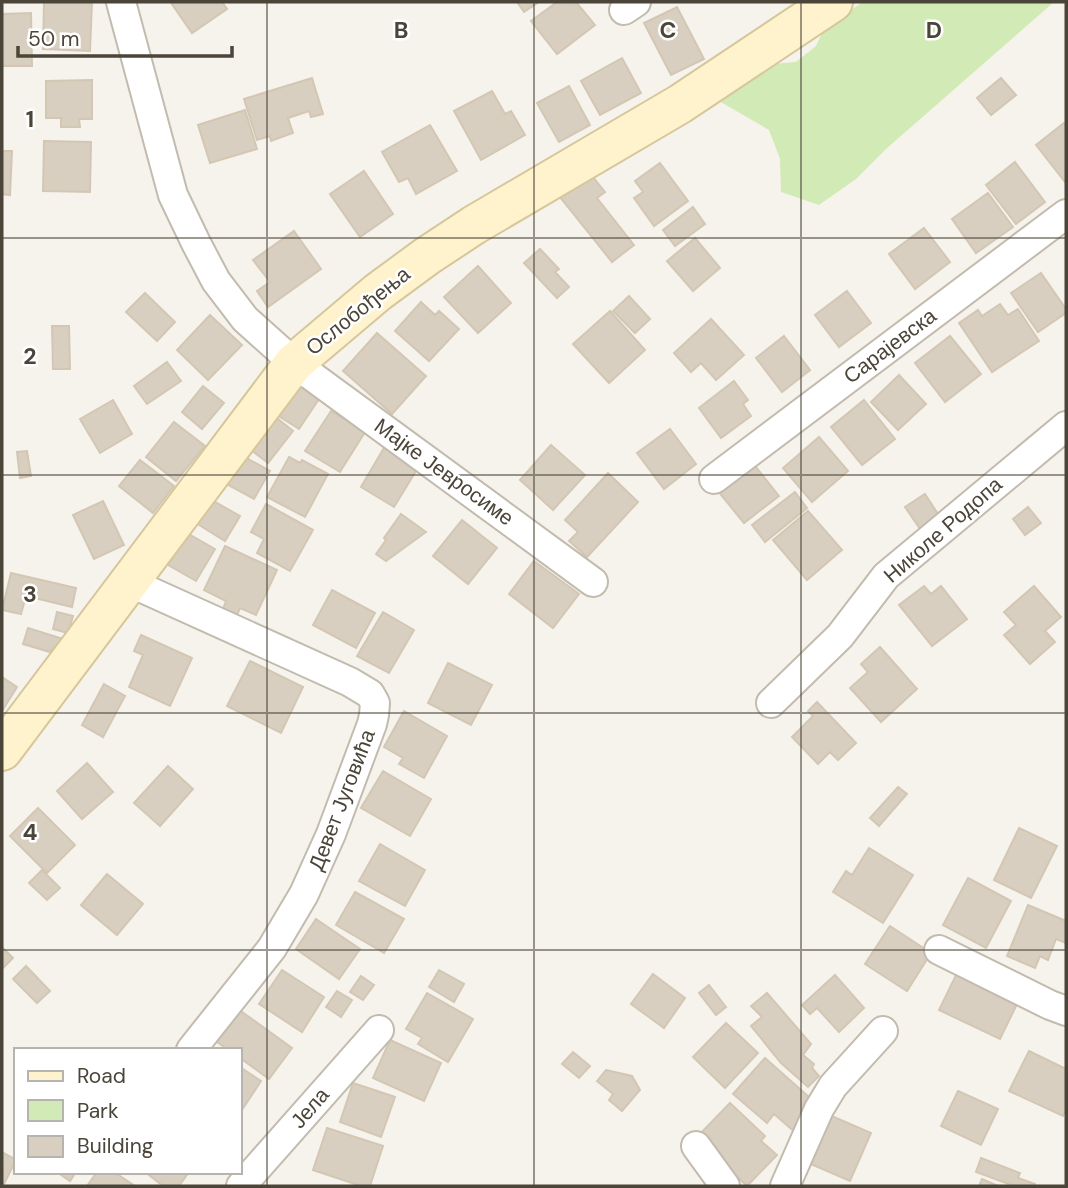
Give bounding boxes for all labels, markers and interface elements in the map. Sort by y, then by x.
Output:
scale bar [18,14,231,58]
text: B [394,15,408,45]
text: C [660,15,676,45]
text: D [926,15,942,45]
text: 50 m [28,25,79,53]
text: 1 [26,104,34,134]
street label: Ослобођења [300,260,416,362]
street label: Сарајевска [838,302,942,390]
text: 2 [23,341,37,371]
street label: Мајке Јевросиме [369,412,519,532]
street label: Николе Родопа [878,471,1008,589]
text: 3 [23,579,37,609]
street label: Девет Југовића [302,725,382,875]
text: 4 [23,817,38,847]
legend [14,1048,242,1174]
text: Road [77,1062,126,1090]
street label: Јела [285,1081,336,1134]
text: Park [77,1097,119,1125]
text: Building [77,1132,154,1160]

